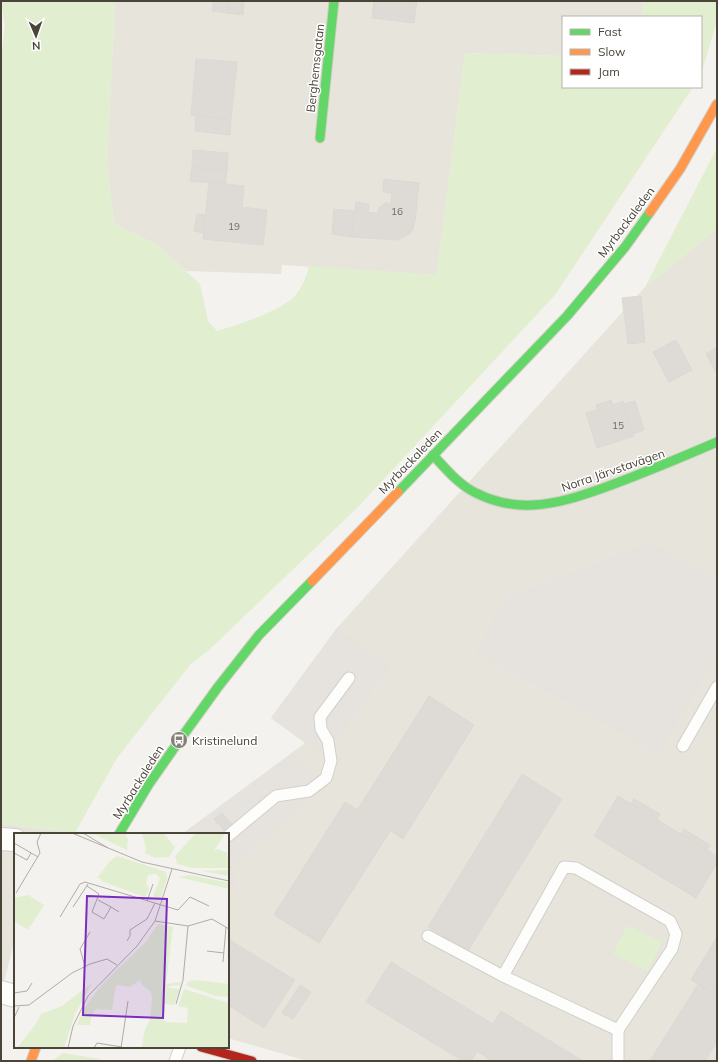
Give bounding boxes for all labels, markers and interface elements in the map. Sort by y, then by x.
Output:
north arrow [16,16,56,56]
legend [562,16,702,88]
street label: Berghemsgatan [303,23,327,113]
text: Fast [598,24,622,39]
text: N [32,39,41,53]
text: Slow [598,44,626,59]
text: Jam [598,64,620,79]
street label: Myrbackaleden [594,184,658,260]
house number: 16 [391,205,403,218]
house number: 19 [228,220,240,233]
house number: 15 [612,419,624,432]
street label: Myrbackaleden [375,425,445,497]
street label: Norra Järvstavägen [559,445,667,495]
bus stop icon: Kristinelund [169,730,189,750]
place label: Kristinelund [192,733,257,748]
street label: Myrbackaleden [109,742,167,822]
inset map [14,833,229,1048]

